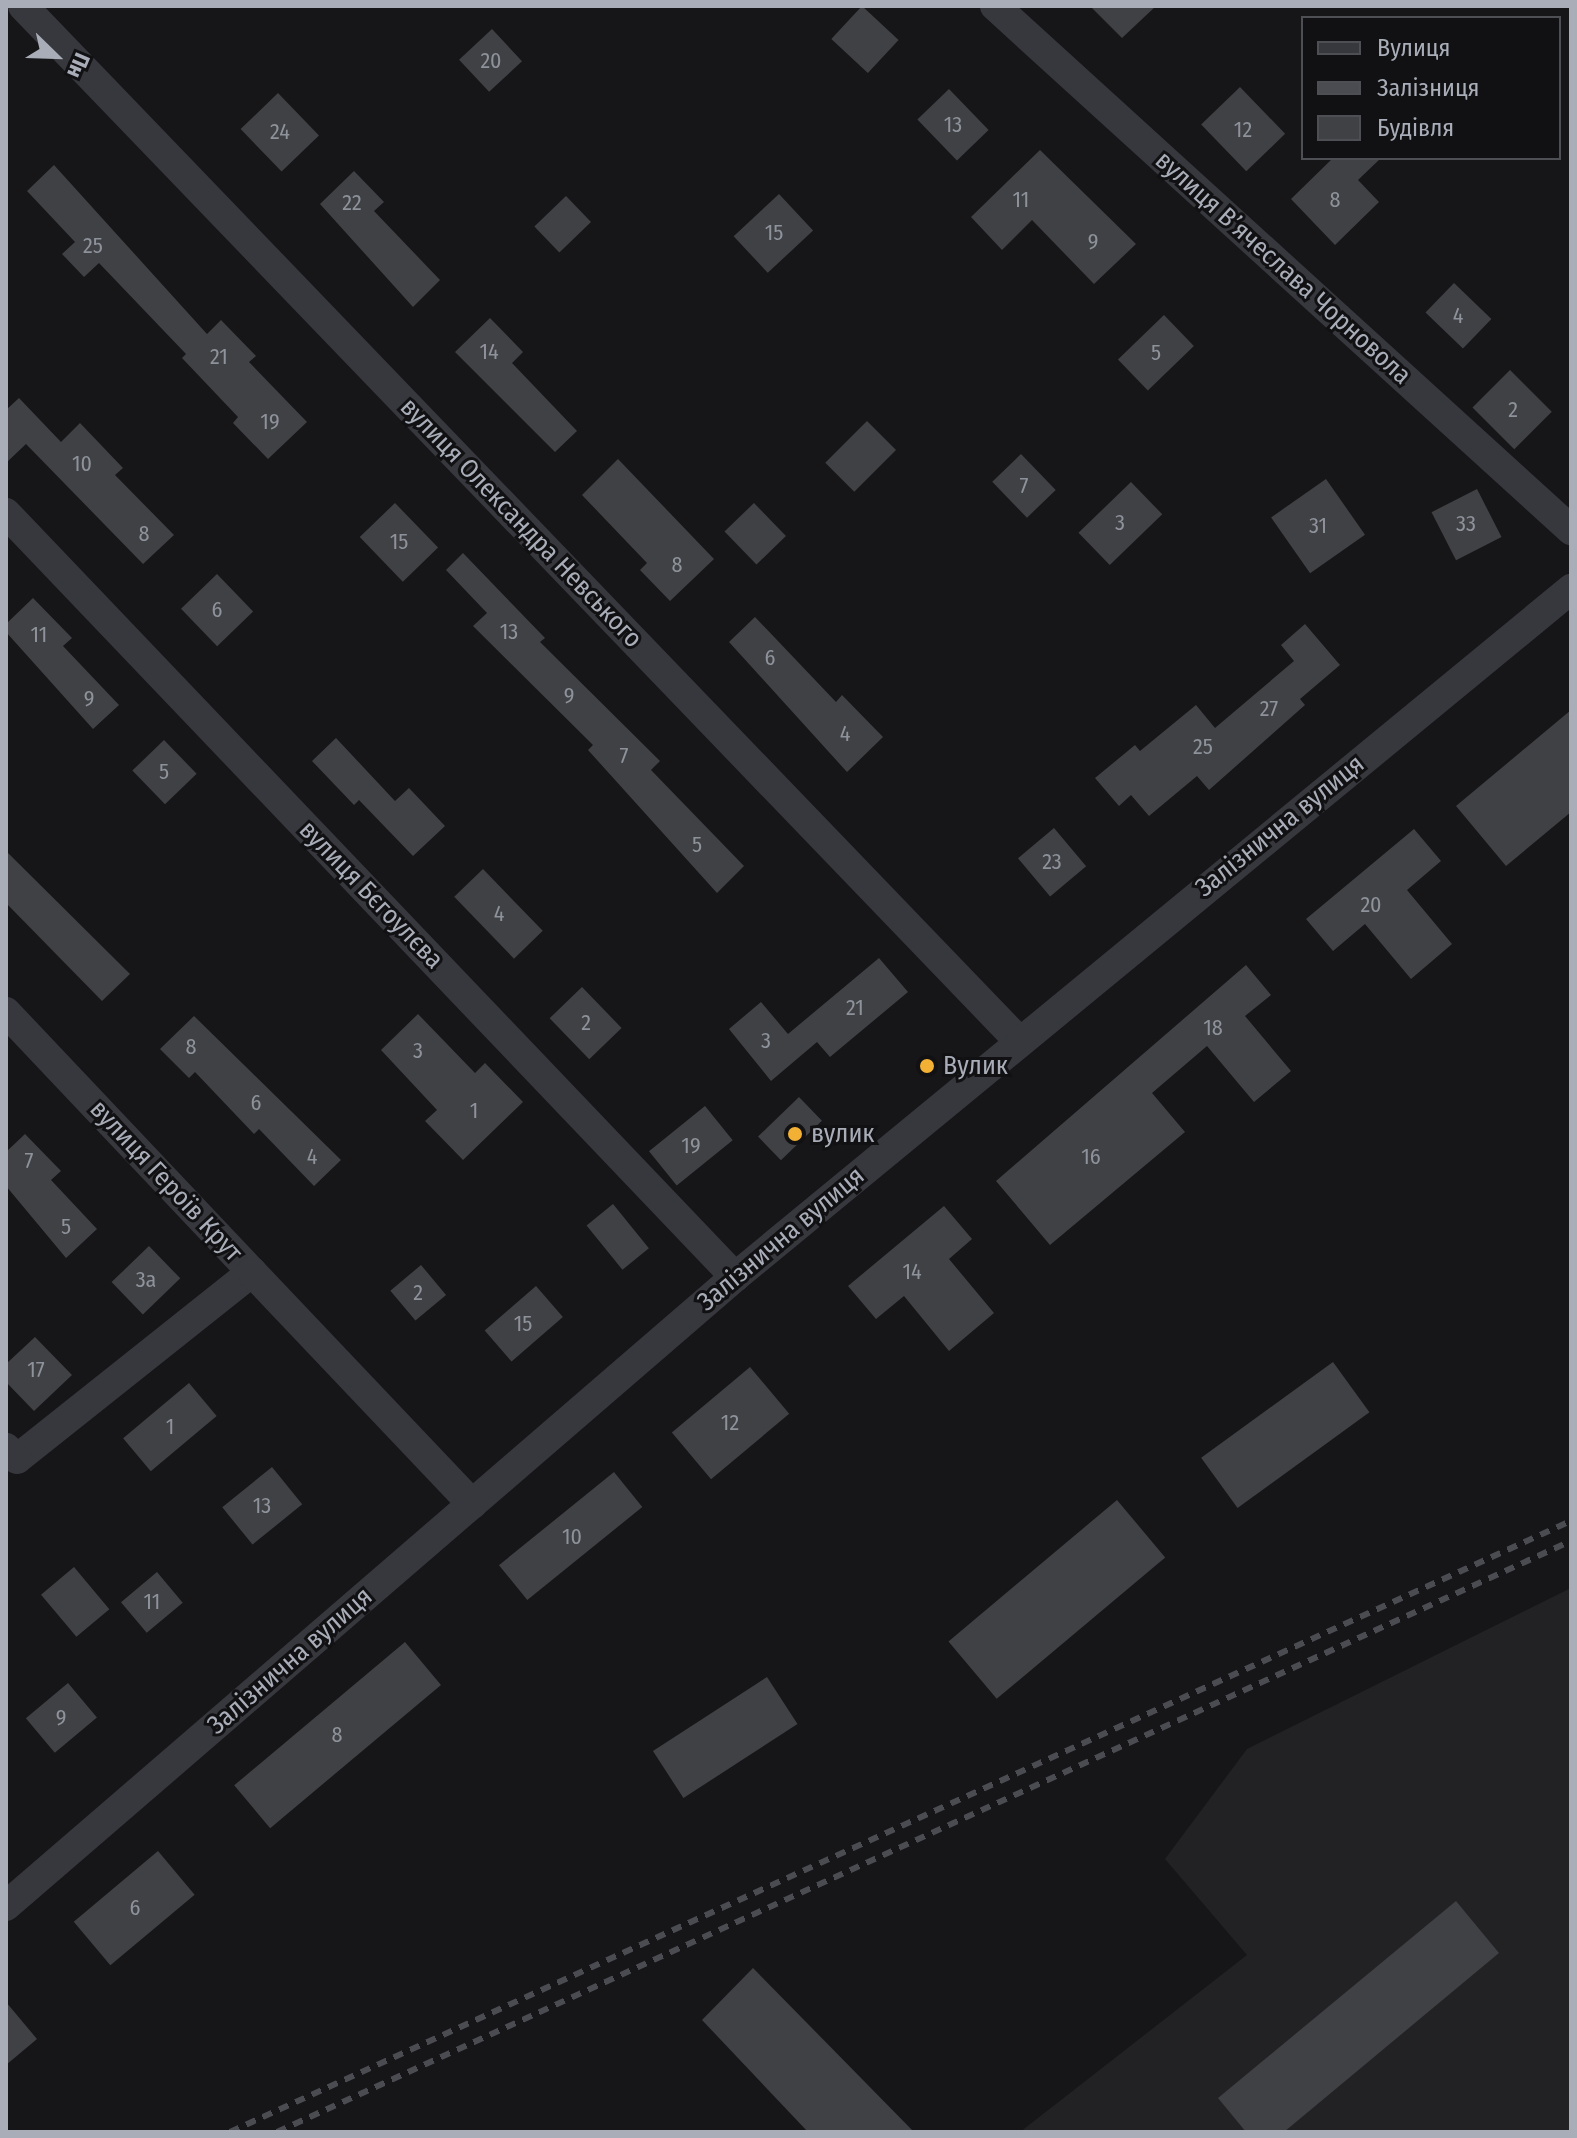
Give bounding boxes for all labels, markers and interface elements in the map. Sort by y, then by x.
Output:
north arrow [16,16,96,96]
legend [1301,16,1561,160]
text: Вулиця [1377,34,1450,62]
house number: 20 [480,48,502,74]
text: Пн [61,49,96,82]
text: Залізниця [1377,74,1479,102]
house number: 13 [944,112,962,138]
text: Будівля [1377,114,1454,142]
house number: 12 [1234,117,1252,143]
house number: 24 [270,119,290,145]
street label: вулиця Вʼячеслава Чорновола [1149,145,1417,391]
house number: 11 [1013,187,1029,213]
house number: 8 [1330,187,1340,213]
house number: 22 [342,190,362,216]
house number: 15 [765,220,783,246]
house number: 9 [1088,229,1098,255]
house number: 25 [83,233,103,259]
house number: 4 [1453,303,1463,329]
house number: 14 [479,339,499,365]
house number: 5 [1151,340,1161,366]
house number: 21 [210,344,228,370]
street label: вулиця Олександра Невського [393,392,649,654]
house number: 2 [1508,397,1518,423]
house number: 19 [260,409,280,435]
house number: 10 [72,451,92,477]
house number: 7 [1020,473,1028,499]
house number: 3 [1115,510,1125,536]
house number: 33 [1456,511,1476,537]
house number: 31 [1309,513,1327,539]
house number: 8 [139,521,149,547]
house number: 15 [390,529,408,555]
house number: 8 [672,552,682,578]
house number: 6 [212,597,222,623]
house number: 13 [500,619,518,645]
house number: 11 [31,622,47,648]
house number: 6 [765,645,775,671]
house number: 9 [564,683,574,709]
house number: 9 [84,686,94,712]
house number: 27 [1260,696,1278,722]
house number: 4 [840,721,850,747]
house number: 25 [1193,734,1213,760]
house number: 7 [620,743,628,769]
street label: Залізнична вулиця [1189,748,1371,904]
house number: 5 [159,759,169,785]
street label: вулиця Бєгоулєва [293,814,449,976]
house number: 5 [692,832,702,858]
house number: 23 [1042,849,1062,875]
house number: 20 [1360,892,1382,918]
house number: 4 [494,901,504,927]
house number: 21 [846,995,864,1021]
house number: 2 [581,1010,591,1036]
house number: 18 [1203,1015,1223,1041]
house number: 3 [761,1028,771,1054]
house number: 8 [186,1034,196,1060]
house number: 3 [413,1038,423,1064]
place label: Вулик [943,1050,1008,1082]
marker: Вулик [918,1057,936,1075]
house number: 6 [251,1090,261,1116]
street label: вулиця Героїв Крут [83,1094,249,1268]
house number: 1 [470,1098,478,1124]
place label: вулик [811,1118,875,1150]
marker: вулик [786,1125,804,1143]
house number: 19 [681,1133,701,1159]
house number: 4 [307,1144,317,1170]
house number: 16 [1081,1144,1101,1170]
house number: 7 [25,1148,33,1174]
street label: Залізнична вулиця [691,1160,871,1318]
house number: 5 [61,1214,71,1240]
house number: 14 [902,1259,922,1285]
house number: 3а [136,1267,156,1293]
house number: 2 [413,1280,423,1306]
house number: 15 [514,1311,532,1337]
house number: 17 [27,1357,45,1383]
house number: 12 [721,1410,739,1436]
house number: 1 [166,1414,174,1440]
house number: 13 [253,1493,271,1519]
house number: 10 [562,1524,582,1550]
street label: Залізнична вулиця [201,1581,379,1741]
house number: 11 [144,1589,160,1615]
house number: 9 [56,1705,66,1731]
house number: 8 [332,1722,342,1748]
house number: 6 [130,1895,140,1921]

